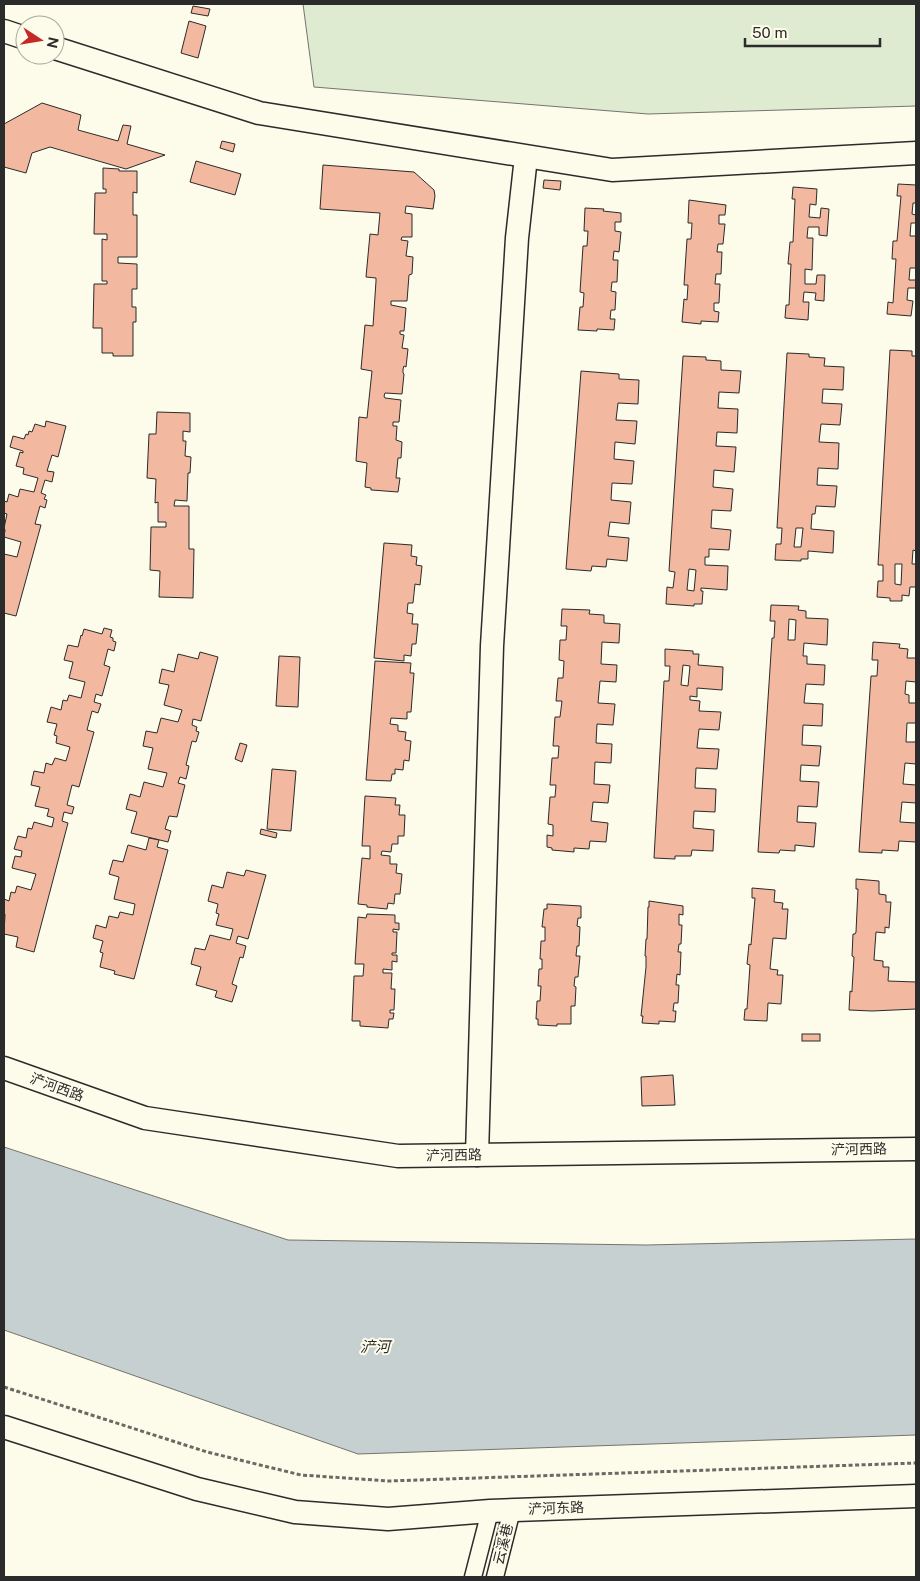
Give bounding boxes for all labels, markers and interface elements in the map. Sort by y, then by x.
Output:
north arrow [15,15,65,65]
scale bar [745,15,880,47]
text: 50 m [752,24,787,41]
text: N [44,36,62,50]
street label: 浐河西路 [28,1070,86,1104]
street label: 浐河西路 [831,1141,887,1157]
street label: 浐河西路 [426,1147,482,1163]
water label: 浐河 [360,1338,393,1355]
street label: 浐河东路 [528,1499,584,1517]
street label: 云溪巷 [490,1522,516,1566]

